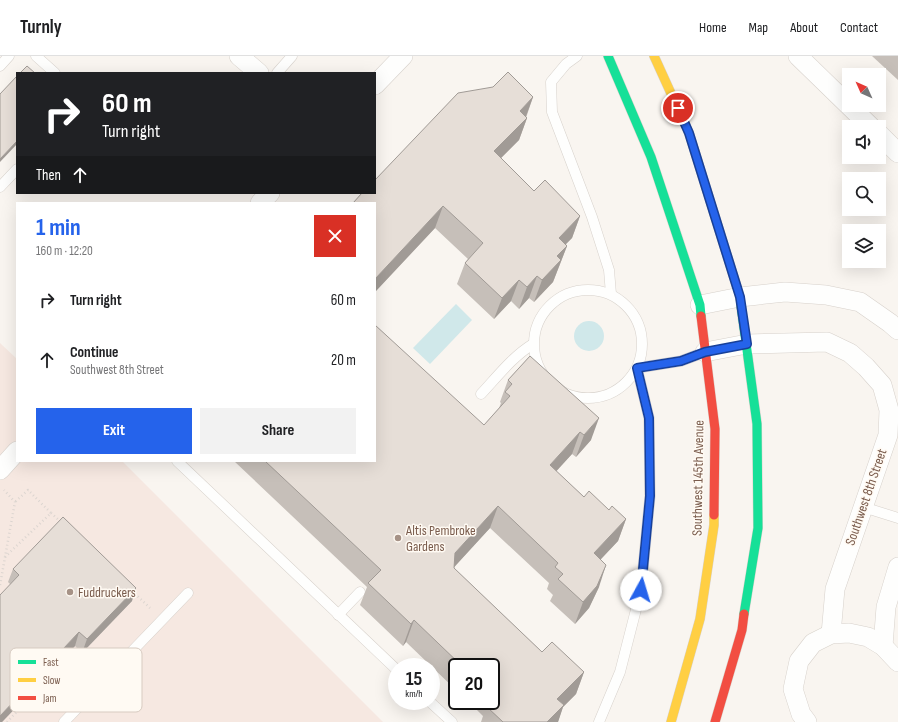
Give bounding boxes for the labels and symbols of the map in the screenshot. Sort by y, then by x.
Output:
north arrow [842,68,886,112]
pin [661,91,695,125]
street label: Southwest 145th Avenue [688,420,708,536]
street label: Southwest 8th Street [842,446,890,548]
place label: Altis Pembroke Gardens [405,522,476,555]
marker: Altis Pembroke Gardens [393,533,403,543]
position arrow [620,569,662,611]
place label: Fuddruckers [78,584,136,601]
marker: Fuddruckers [65,587,75,597]
legend [10,648,142,712]
text: Fast [43,656,59,669]
speed limit sign: 20 [448,658,500,710]
text: Slow [43,674,60,687]
text: Jam [42,692,57,705]

